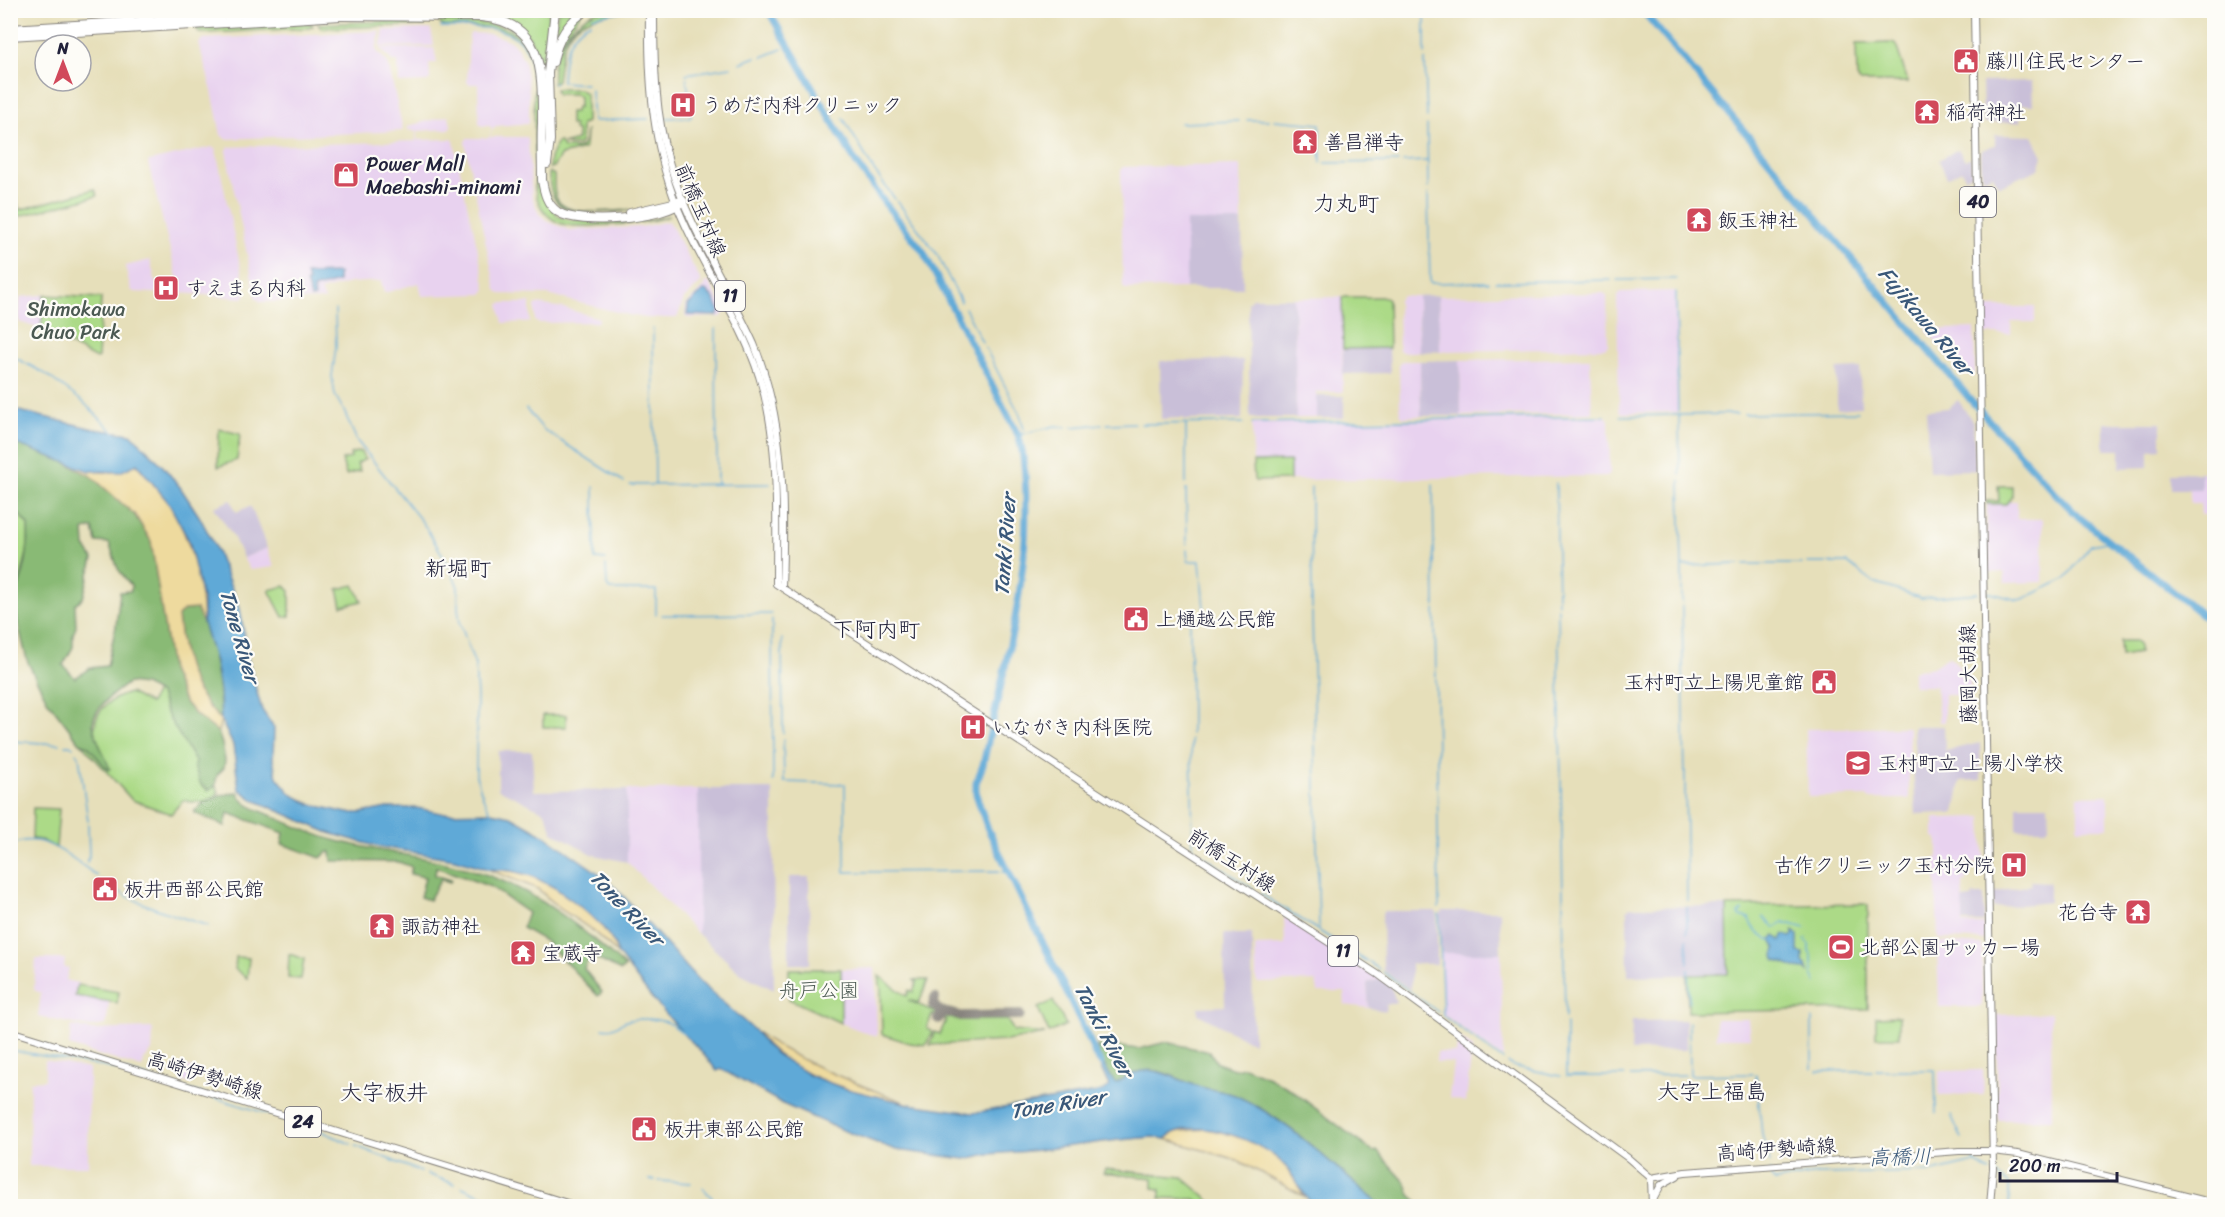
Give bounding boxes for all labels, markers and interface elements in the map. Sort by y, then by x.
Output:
north arrow [33,33,93,93]
text: N [56,34,69,63]
place label: 藤川住民センター [1986,44,2145,79]
public building icon: 藤川住民センター [1951,46,1981,76]
place label: うめだ内科クリニック [702,88,902,123]
hospital icon: うめだ内科クリニック [668,90,698,120]
place label: 稲荷神社 [1946,95,2026,130]
temple icon: 稲荷神社 [1912,97,1942,127]
place label: 善昌禅寺 [1324,125,1404,160]
temple icon: 善昌禅寺 [1290,127,1320,157]
place label: Power Mall Maebashi-minami [366,147,522,205]
street label: 前橋玉村線 [665,157,736,263]
shop icon: Power Mall Maebashi-minami [331,160,361,190]
district label: 力丸町 [1313,184,1379,223]
road number: 40 [1960,187,1996,217]
place label: 飯玉神社 [1718,203,1798,238]
temple icon: 飯玉神社 [1684,205,1714,235]
water label: Fujikawa River [1868,257,1987,388]
place label: すえまる内科 [186,271,306,306]
hospital icon: すえまる内科 [151,273,181,303]
road number: 11 [715,281,745,311]
park label: Shimokawa Chuo Park [27,292,125,350]
water label: Tanki River [982,489,1028,597]
district label: 新堀町 [425,549,491,588]
water label: Tone River [209,585,272,691]
place label: 上樋越公民館 [1156,602,1276,637]
public building icon: 上樋越公民館 [1121,604,1151,634]
district label: 下阿内町 [832,610,920,649]
street label: 藤岡大胡線 [1950,624,1987,724]
place label: 玉村町立上陽児童館 [1624,665,1804,700]
public building icon: 玉村町立上陽児童館 [1809,667,1839,697]
place label: いながき内科医院 [992,710,1152,745]
hospital icon: いながき内科医院 [958,712,988,742]
place label: 玉村町立 上陽小学校 [1878,746,2063,781]
school or university icon: 玉村町立 上陽小学校 [1843,748,1873,778]
street label: 前橋玉村線 [1180,819,1283,902]
place label: 古作クリニック玉村分院 [1774,848,1994,883]
hospital icon: 古作クリニック玉村分院 [1999,850,2029,880]
water label: Tone River [580,860,676,958]
place label: 板井西部公民館 [124,872,264,907]
public building icon: 板井西部公民館 [90,874,120,904]
place label: 花台寺 [2058,895,2118,930]
temple icon: 花台寺 [2123,897,2153,927]
place label: 諏訪神社 [401,909,481,944]
temple icon: 諏訪神社 [367,911,397,941]
place label: 北部公園サッカー場 [1860,930,2040,965]
sports icon: 北部公園サッカー場 [1826,932,1856,962]
place label: 宝蔵寺 [542,936,602,971]
road number: 11 [1328,936,1358,966]
temple icon: 宝蔵寺 [508,938,538,968]
park label: 舟戸公園 [779,973,859,1008]
water label: Tanki River [1063,976,1147,1088]
street label: 高崎伊勢崎線 [142,1041,267,1110]
district label: 大字上福島 [1657,1072,1767,1111]
district label: 大字板井 [340,1073,428,1112]
water label: Tone River [1008,1077,1112,1130]
road number: 24 [285,1107,321,1137]
place label: 板井東部公民館 [664,1112,804,1147]
public building icon: 板井東部公民館 [629,1114,659,1144]
street label: 高崎伊勢崎線 [1715,1128,1837,1171]
water label: 高橋川 [1868,1137,1932,1177]
scale bar [2000,1145,2117,1183]
text: 200 m [2009,1150,2061,1182]

